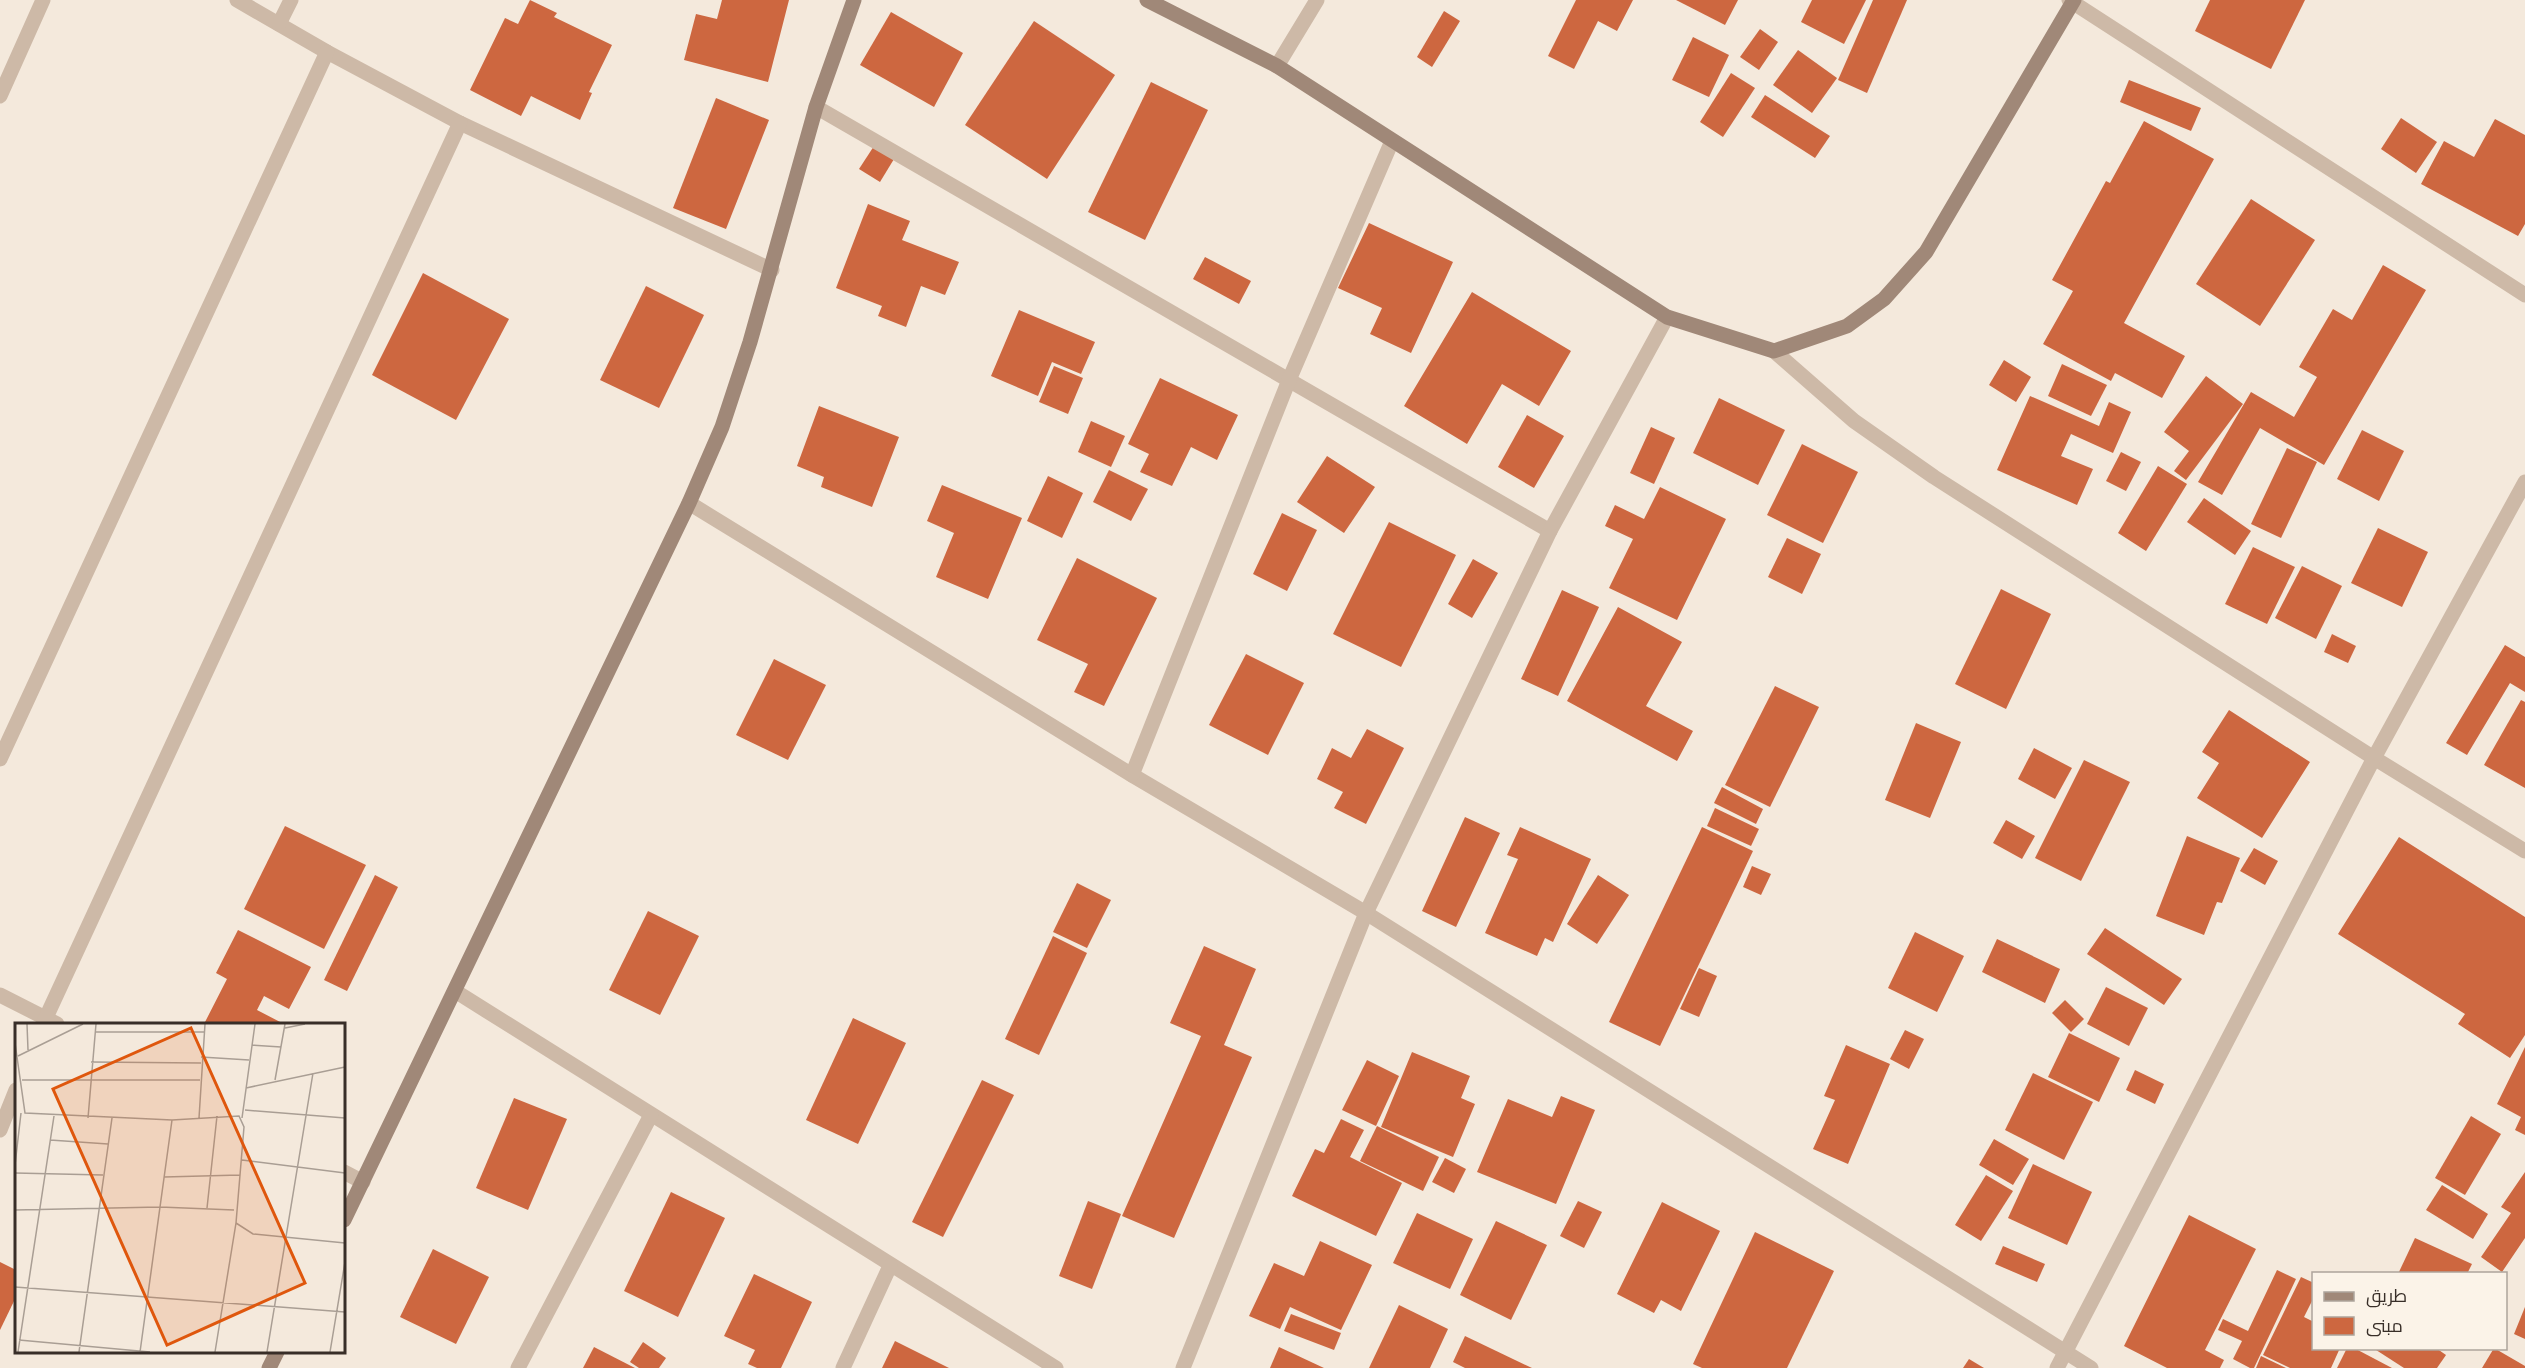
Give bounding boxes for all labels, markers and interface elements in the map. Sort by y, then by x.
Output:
inset map [15,1023,345,1353]
legend [2312,1272,2507,1350]
text: طريق [2366,1285,2407,1308]
text: مبنى [2366,1315,2403,1337]

